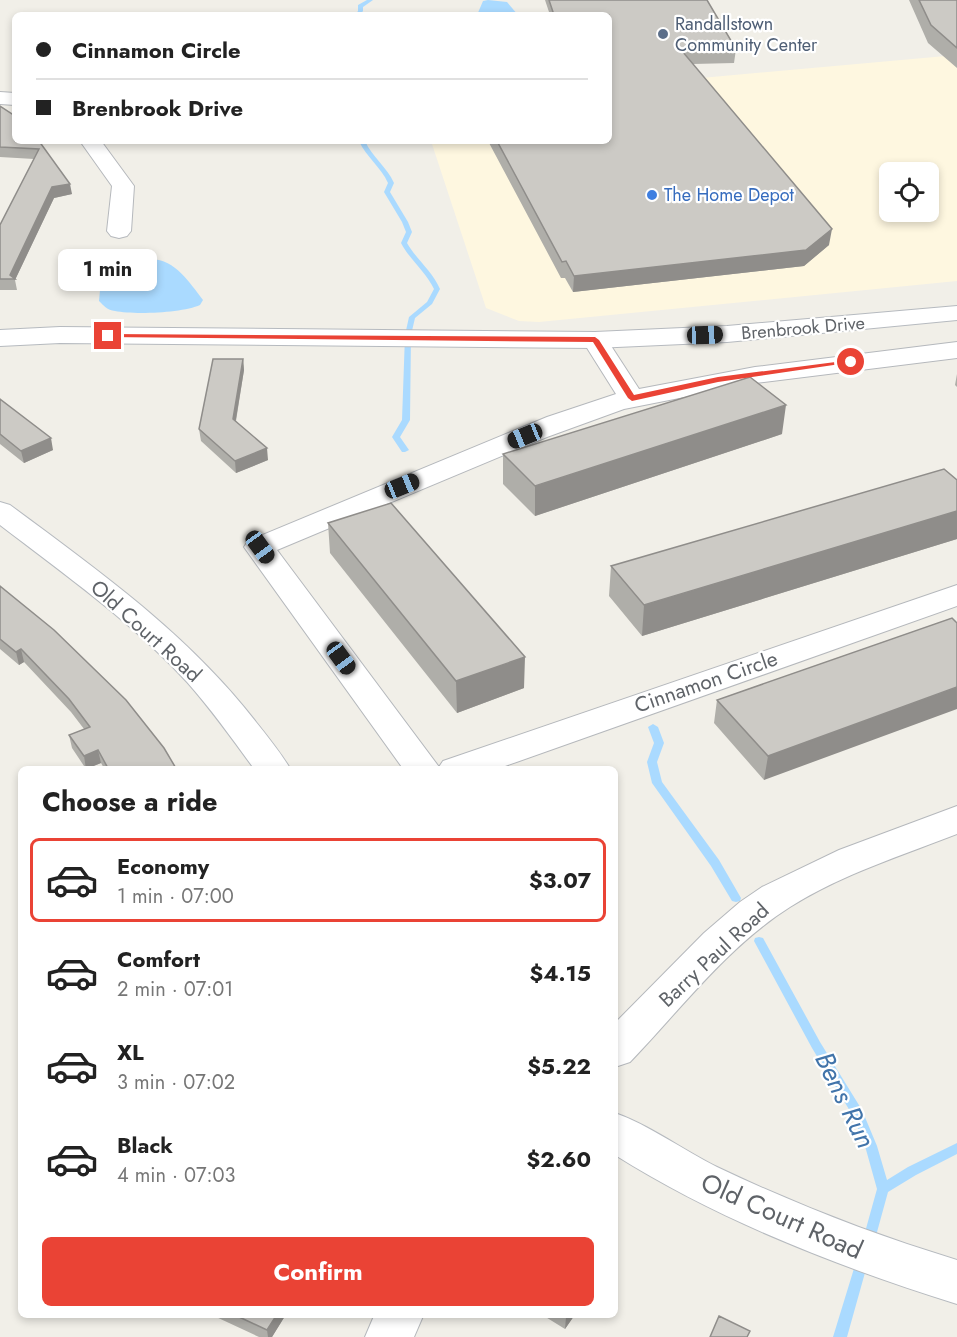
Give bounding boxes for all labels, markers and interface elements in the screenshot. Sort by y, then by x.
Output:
place label: Randallstown Community Center [675,11,818,58]
marker: Randallstown Community Center [656,27,670,41]
text: Cinnamon Circle [72,34,241,66]
text: Brenbrook Drive [72,92,243,124]
map controls [879,162,939,222]
button: locate [879,162,939,222]
place label: The Home Depot [664,182,794,208]
marker: The Home Depot [645,188,659,202]
callout: 1 min [58,249,158,291]
text: 1 min [83,255,132,284]
street label: Brenbrook Drive [740,310,866,346]
route end [94,322,121,349]
car [687,325,723,345]
route start [837,348,864,375]
car [505,421,545,451]
car [382,471,422,501]
car [242,527,278,567]
street label: Old Court Road [84,573,208,689]
car [323,638,359,678]
street label: Cinnamon Circle [630,643,782,721]
text: Choose a ride [42,782,217,821]
text: Economy [117,850,209,882]
icon: car [45,853,99,907]
text: $3.07 [529,864,591,896]
text: 1 min · 07:00 [117,882,234,911]
street label: Barry Paul Road [652,896,776,1014]
text: Comfort [117,943,200,975]
icon: car [45,946,99,1000]
text: $4.15 [529,957,591,989]
text: 2 min · 07:01 [117,975,233,1004]
text: XL [117,1036,144,1068]
icon: car [45,1039,99,1093]
water label: Bens Run [805,1045,885,1154]
text: $5.22 [527,1050,591,1082]
text: 3 min · 07:02 [117,1068,235,1097]
text: Black [117,1129,173,1161]
icon: car [45,1132,99,1186]
text: $2.60 [527,1143,591,1175]
text: 4 min · 07:03 [117,1161,235,1190]
street label: Old Court Road [695,1163,869,1269]
button: Confirm [42,1237,594,1306]

